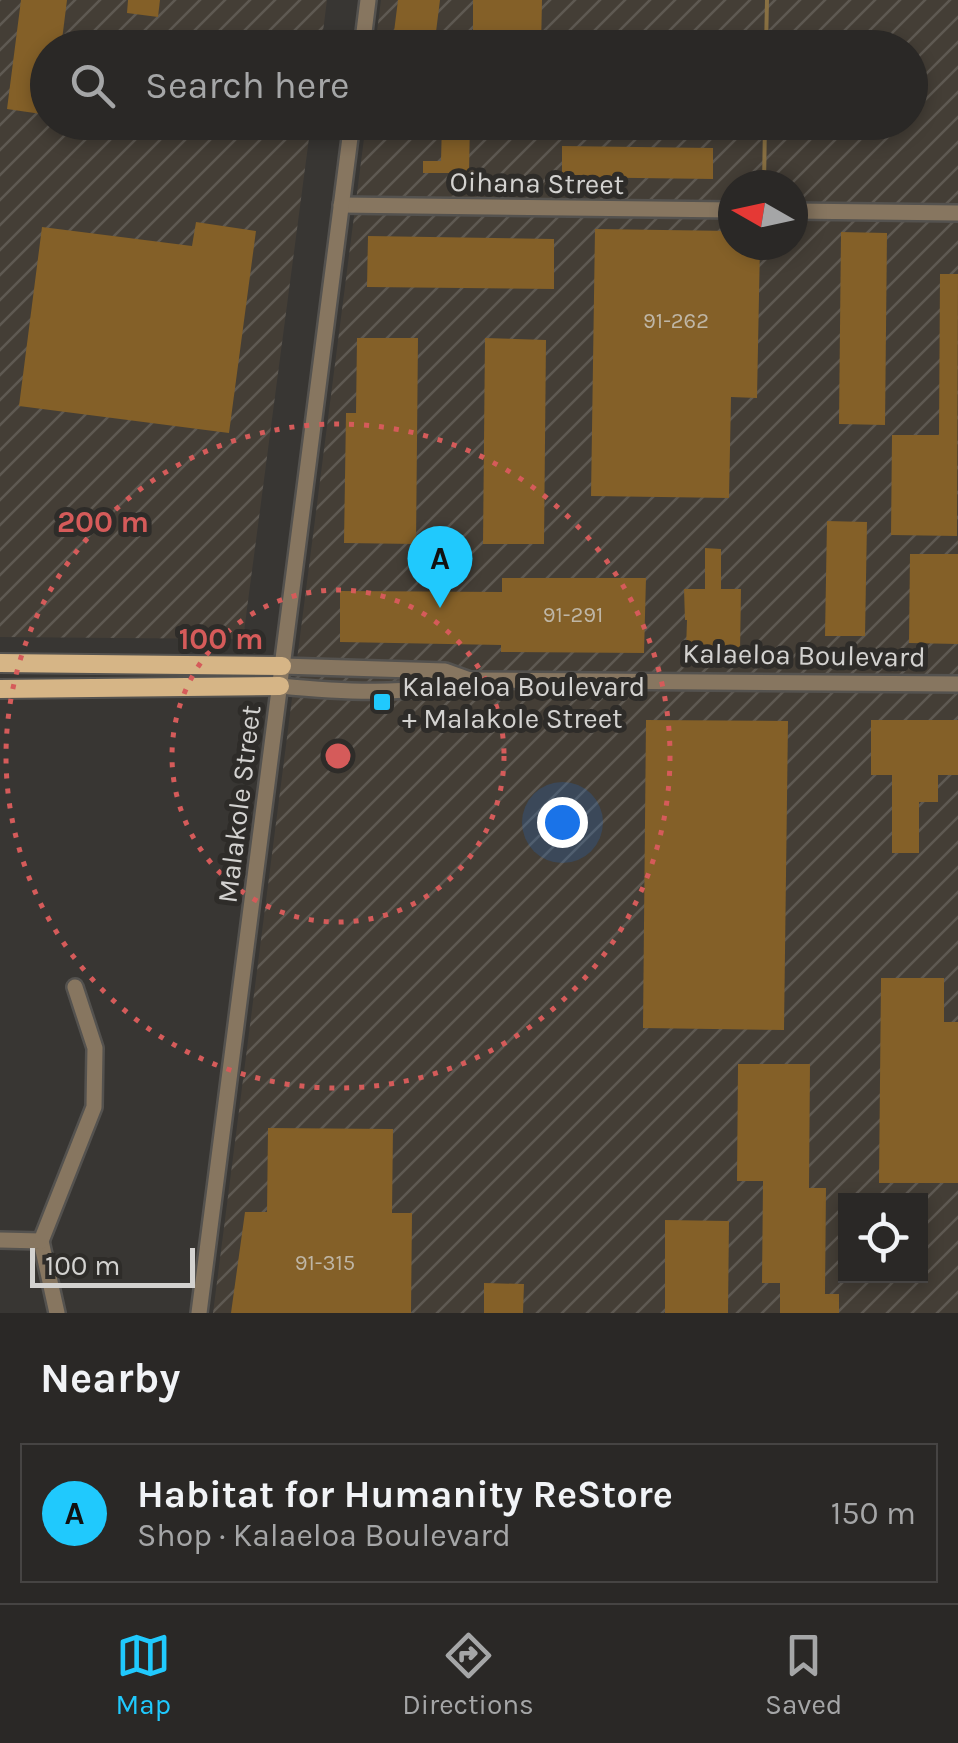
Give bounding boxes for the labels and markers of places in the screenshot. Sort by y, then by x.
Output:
pin: A [408,526,472,608]
place label: Kalaeloa Boulevard + Malakole Street [402,670,645,735]
marker: Kalaeloa Boulevard + Malakole Street [371,691,393,713]
centre of rings [320,738,356,774]

